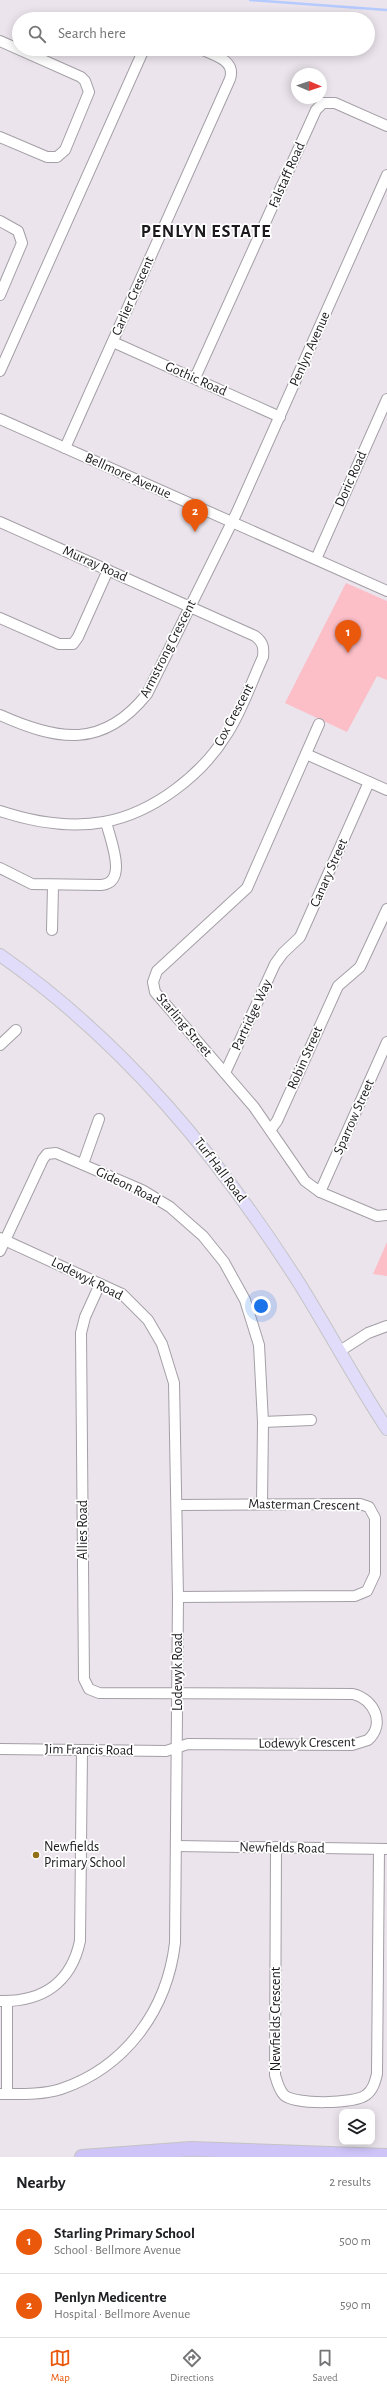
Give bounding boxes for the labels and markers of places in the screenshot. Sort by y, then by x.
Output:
pin: 2 [182,499,208,532]
pin: 1 [335,620,361,653]
place label: Newfields Primary School [44,1840,126,1870]
marker: Newfields Primary School [31,1850,41,1860]

